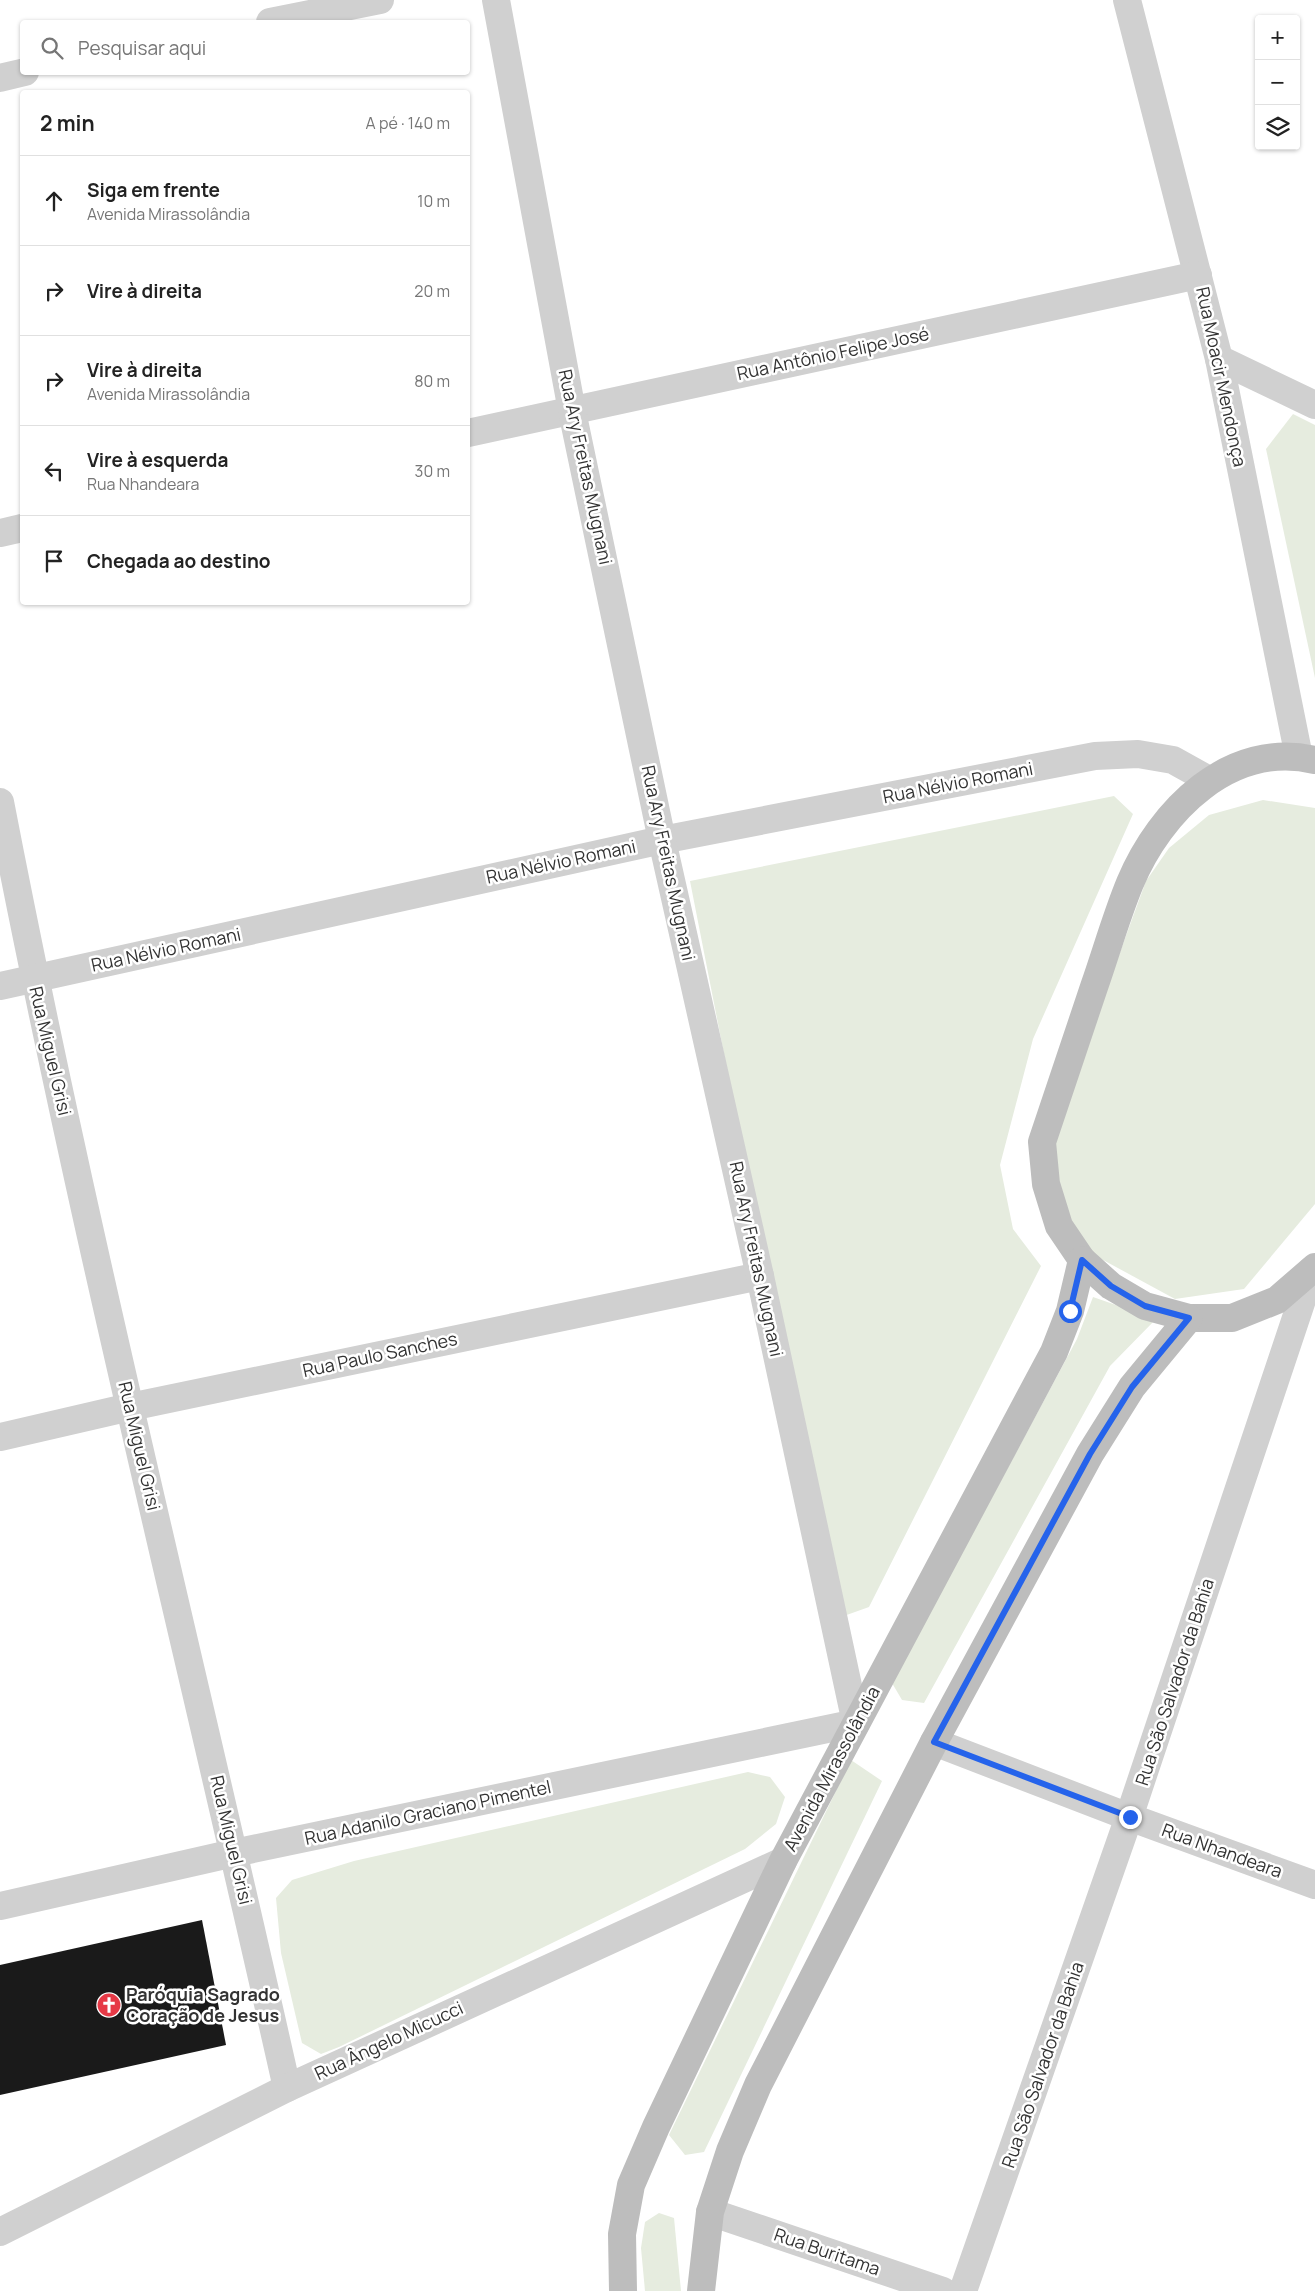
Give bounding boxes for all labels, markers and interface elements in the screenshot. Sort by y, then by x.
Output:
map controls [1255,15,1300,150]
button: + [1255,15,1300,60]
search box [20,20,470,75]
icon: search [38,34,66,62]
text: Pesquisar aqui [78,35,206,61]
button: − [1255,60,1300,105]
button: layers [1255,105,1300,150]
text: 2 min [40,109,95,137]
text: A pé · 140 m [366,112,450,134]
text: Siga em frente [87,177,220,203]
icon: ahead [40,187,68,215]
text: 10 m [417,190,450,212]
text: Avenida Mirassolândia [87,203,250,225]
icon: right [40,277,68,305]
text: Vire à direita [87,278,202,304]
text: 20 m [414,280,450,302]
street label: Rua Moacir Mendonça [1191,285,1253,469]
street label: Rua Antônio Felipe José [735,321,931,385]
text: Vire à direita [87,357,202,383]
icon: right [40,367,68,395]
street label: Rua Ary Freitas Mugnani [554,367,618,567]
text: 80 m [414,370,450,392]
text: Avenida Mirassolândia [87,383,250,405]
text: Vire à esquerda [87,447,228,473]
icon: left [40,457,68,485]
text: 30 m [415,460,450,482]
text: Rua Nhandeara [87,473,199,495]
icon: arrive [40,547,68,575]
text: Chegada ao destino [87,548,270,574]
street label: Rua Nélvio Romani [881,756,1035,808]
street label: Rua Ary Freitas Mugnani [637,763,701,963]
street label: Rua Nélvio Romani [484,833,638,889]
street label: Rua Nélvio Romani [89,921,243,977]
street label: Rua Miguel Grisi [24,984,77,1118]
street label: Rua Ary Freitas Mugnani [725,1159,789,1359]
route start [1059,1300,1082,1323]
street label: Rua Paulo Sanches [300,1326,459,1382]
street label: Rua Miguel Grisi [113,1379,166,1513]
street label: Rua São Salvador da Bahia [1129,1575,1219,1788]
street label: Avenida Mirassolândia [777,1682,885,1855]
street label: Rua Miguel Grisi [205,1773,258,1907]
street label: Rua Adanilo Graciano Pimentel [302,1774,553,1850]
route end [1119,1806,1142,1829]
street label: Rua Nhandeara [1159,1817,1286,1883]
street label: Rua São Salvador da Bahia [995,1958,1089,2171]
place label: Paróquia Sagrado Coração de Jesus [126,1982,280,2027]
church icon: Paróquia Sagrado Coração de Jesus [96,1992,122,2018]
street label: Rua Ângelo Micucci [311,1995,467,2085]
street label: Rua Buritama [771,2222,883,2280]

